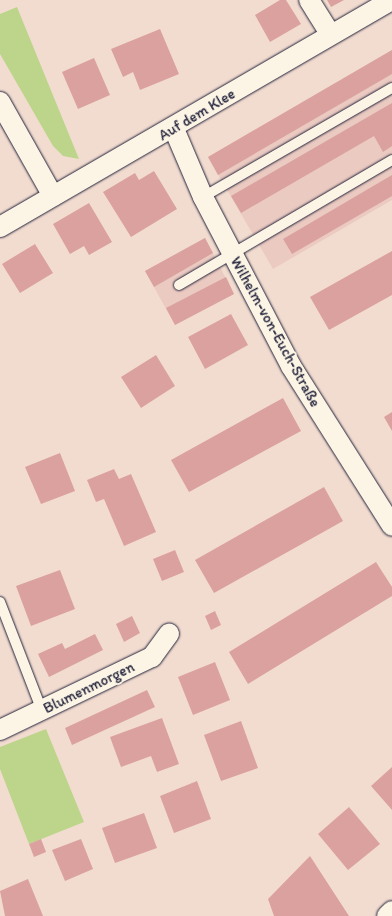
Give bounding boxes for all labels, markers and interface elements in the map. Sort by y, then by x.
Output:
street label: Auf dem Klee [156,85,238,145]
street label: Wilhelm-von-Euch-Straße [226,254,324,410]
street label: Blumenmorgen [40,658,138,718]

